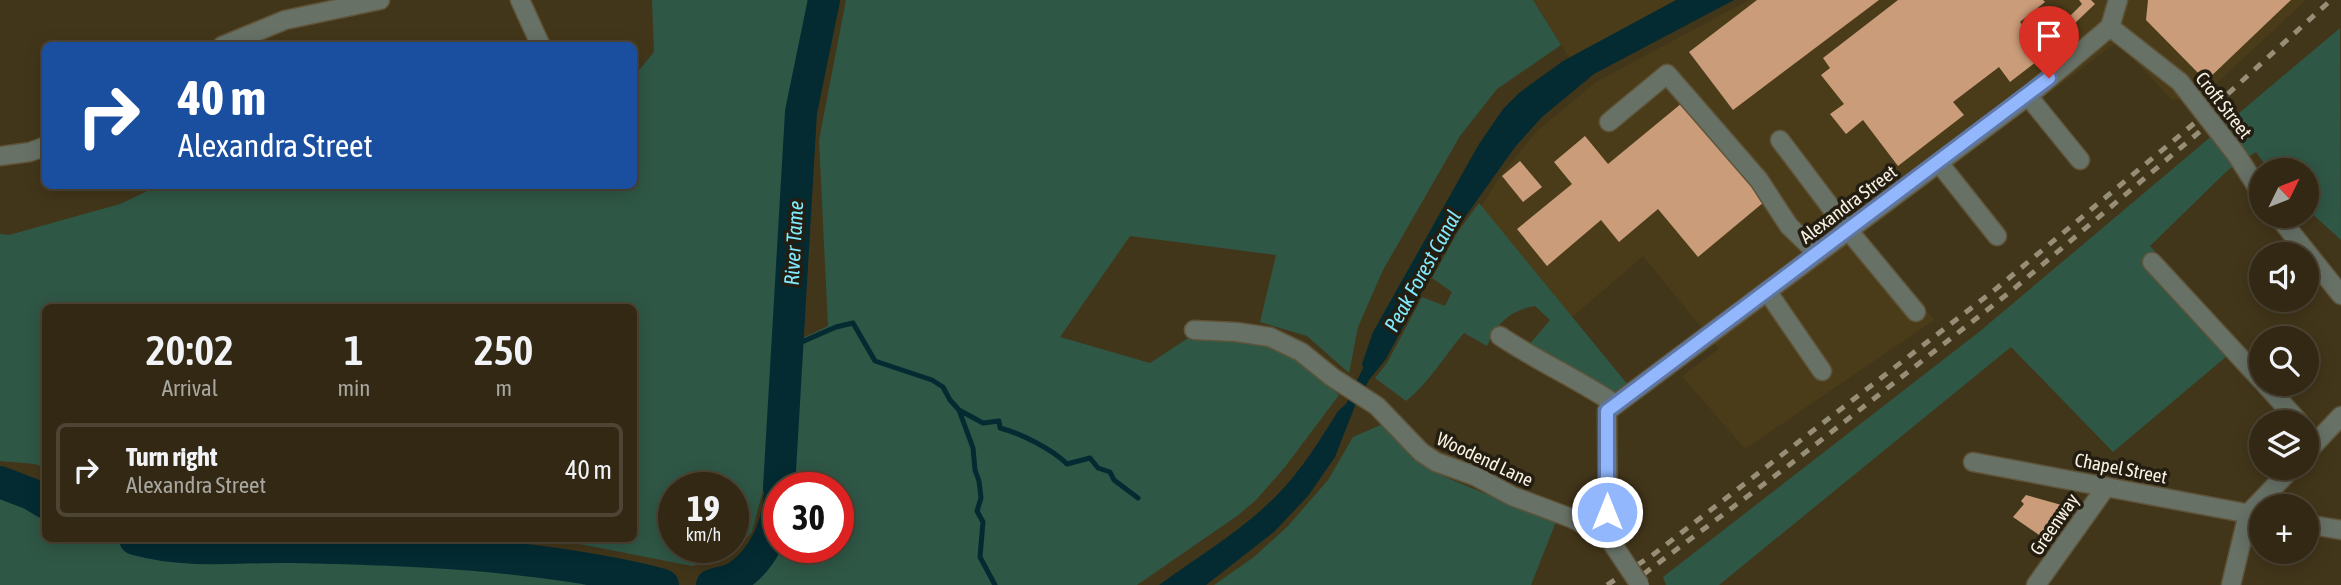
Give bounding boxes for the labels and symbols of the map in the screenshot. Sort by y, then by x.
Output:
pin [2019,6,2079,78]
street label: Croft Street [2191,67,2257,143]
north arrow [2249,158,2319,228]
street label: Alexandra Street [1795,160,1901,248]
water label: River Tame [779,200,807,286]
water label: Peak Forest Canal [1379,206,1465,335]
street label: Woodend Lane [1433,427,1537,491]
street label: Chapel Street [2073,448,2169,488]
speed limit sign: 30 [763,472,854,563]
position arrow [1570,475,1644,549]
street label: Greenway [2025,489,2083,559]

